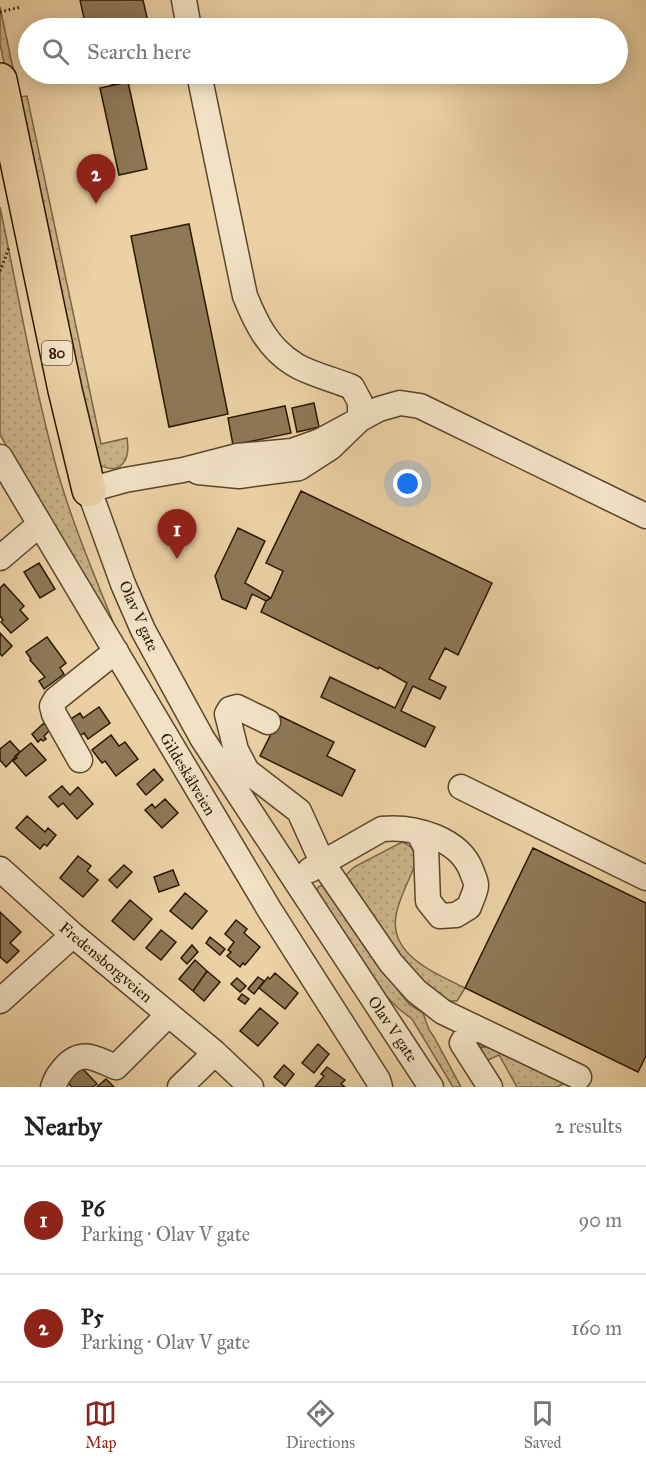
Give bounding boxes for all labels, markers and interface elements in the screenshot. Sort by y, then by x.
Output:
search box [18,18,628,84]
icon: search [39,35,72,68]
text: Search here [87,38,191,65]
pin: 2 [76,154,116,204]
road number: 80 [42,341,72,365]
your location [393,469,422,498]
pin: 1 [158,510,196,559]
street label: Olav V gate [114,578,163,655]
street label: Gildeskålveien [156,729,220,819]
street label: Fredensborgveien [55,918,157,1007]
street label: Olav V gate [363,992,422,1066]
text: Nearby [24,1110,102,1142]
text: 2 results [554,1114,622,1138]
text: P6 [81,1195,105,1222]
text: 1 [40,1208,47,1232]
text: 90 m [579,1208,622,1232]
text: Parking · Olav V gate [81,1222,250,1246]
text: P5 [81,1303,104,1330]
text: 2 [39,1316,48,1340]
text: 160 m [571,1316,622,1340]
text: Parking · Olav V gate [81,1330,250,1354]
tab: Map [84,1397,117,1452]
tab: Directions [286,1397,355,1452]
tab: Saved [524,1397,562,1452]

